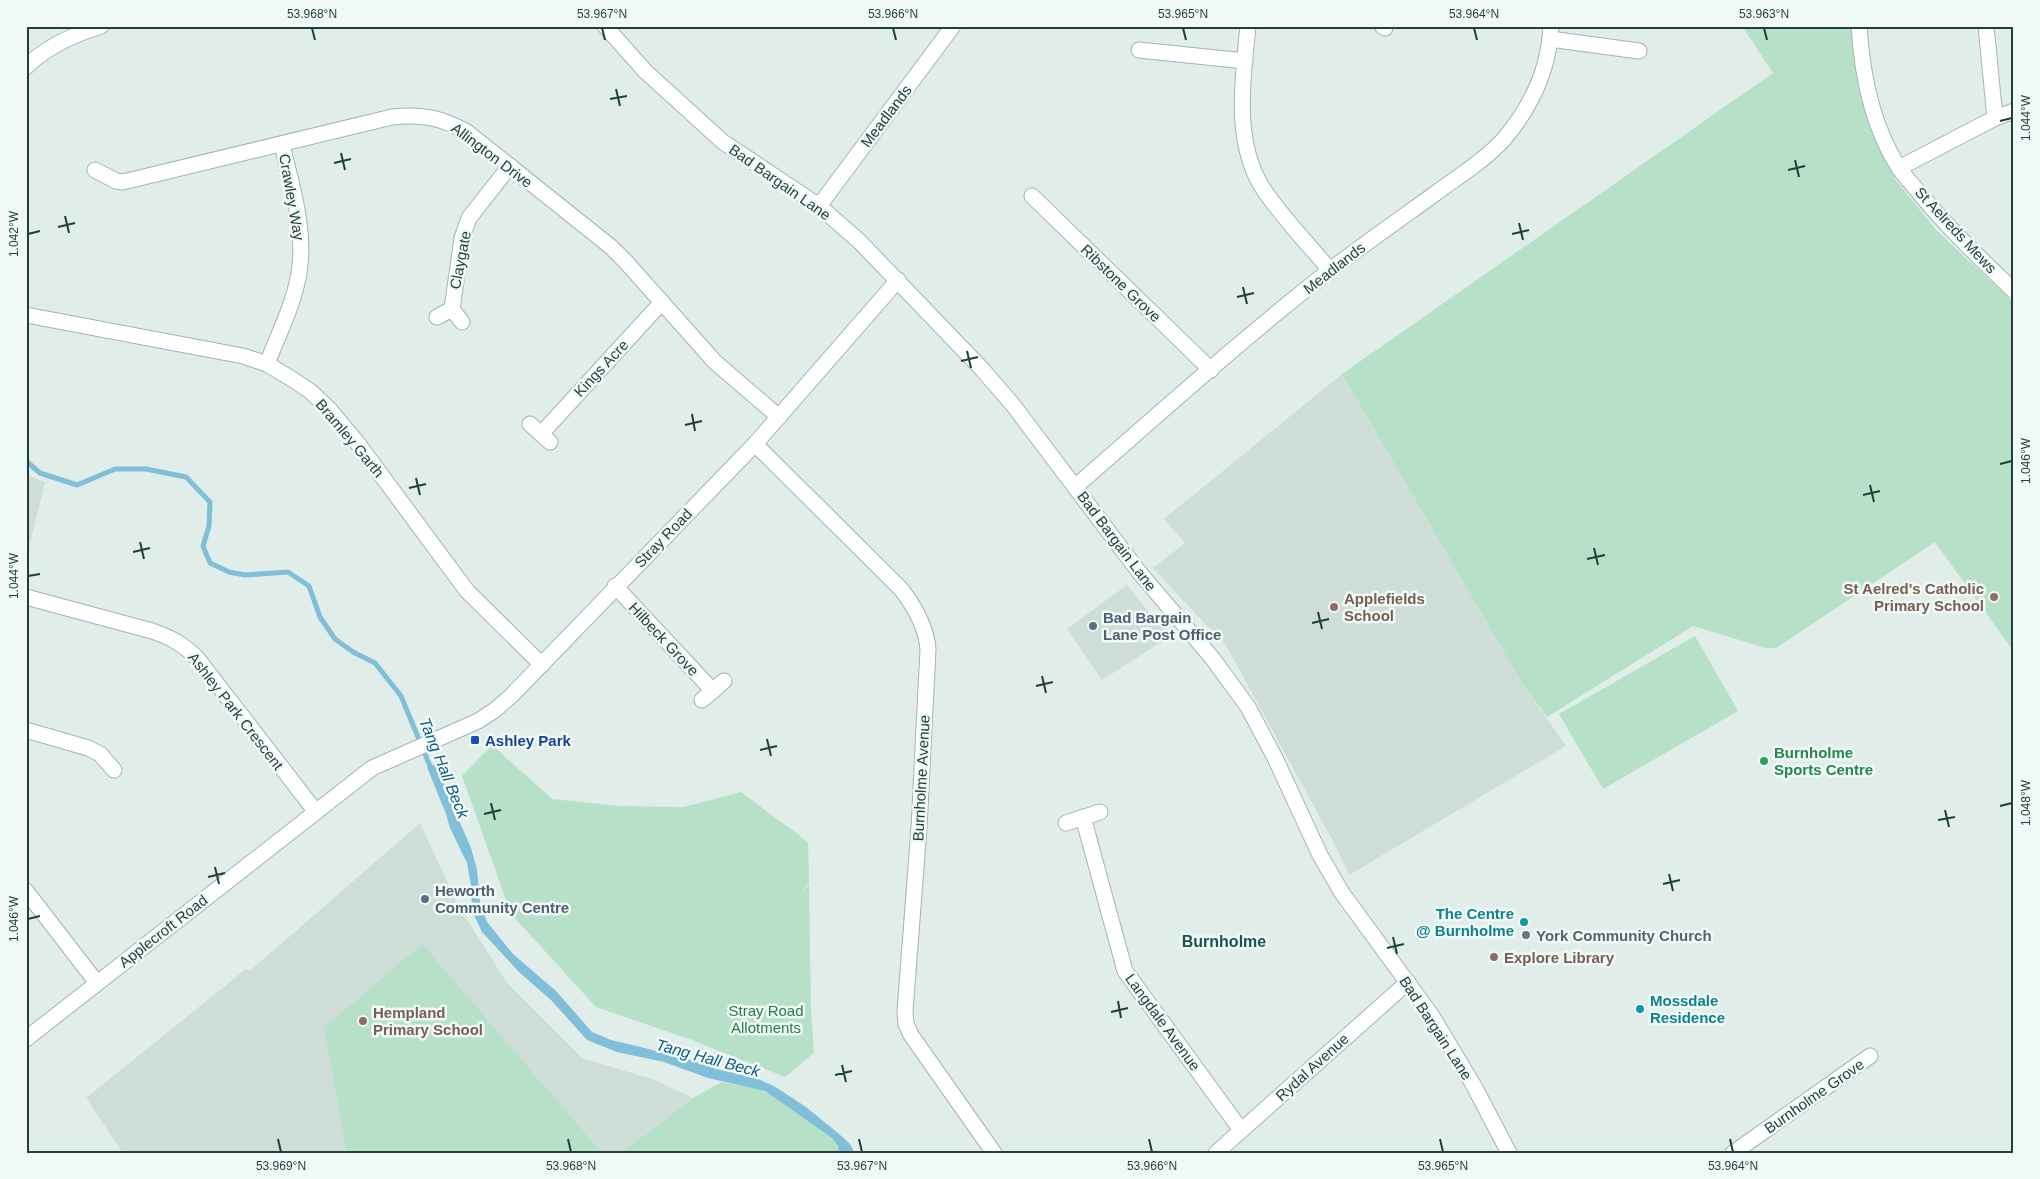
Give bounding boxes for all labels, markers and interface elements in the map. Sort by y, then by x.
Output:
text: 53.968°N [287,7,337,21]
text: 53.967°N [577,7,627,21]
text: 53.966°N [868,7,918,21]
text: 53.965°N [1158,7,1208,21]
text: 53.964°N [1449,7,1499,21]
text: 53.963°N [1739,7,1789,21]
street label: Meadlands [857,82,915,150]
text: 1.044°W [2019,94,2033,141]
street label: Allington Drive [448,119,536,191]
street label: Bad Bargain Lane [726,141,834,223]
street label: Crawley Way [276,152,308,242]
street label: St Aelreds Mews [1912,183,2000,277]
text: 1.042°W [7,210,21,257]
street label: Claygate [446,229,474,291]
street label: Meadlands [1300,239,1368,297]
street label: Ribstone Grove [1078,241,1164,325]
street label: Kings Acre [570,336,632,400]
street label: Bramley Garth [312,395,388,481]
text: 1.046°W [2019,437,2033,484]
street label: Bad Bargain Lane [1074,488,1160,594]
street label: Stray Road [631,505,695,571]
text: 1.044°W [7,552,21,599]
place label: St Aelred's Catholic Primary School [1843,580,1984,614]
place label: Applefields School [1344,590,1425,624]
marker: St Aelred's Catholic Primary School [1988,591,2000,603]
street label: Hilbeck Grove [626,599,702,679]
marker: Applefields School [1328,601,1340,613]
place label: Bad Bargain Lane Post Office [1103,609,1221,643]
marker: Bad Bargain Lane Post Office [1087,620,1099,632]
street label: Ashley Park Crescent [185,649,288,774]
street label: Burnholme Avenue [909,714,933,842]
water label: Tang Hall Beck [416,715,472,822]
place label: Ashley Park [485,732,572,749]
marker: Ashley Park [469,734,481,746]
place label: Burnholme Sports Centre [1774,744,1873,778]
marker: Burnholme Sports Centre [1758,755,1770,767]
text: 1.048°W [2019,779,2033,826]
place label: Heworth Community Centre [435,882,569,916]
street label: Applecroft Road [115,891,211,971]
marker: Heworth Community Centre [419,893,431,905]
text: 1.046°W [7,895,21,942]
place label: The Centre @ Burnholme [1416,905,1514,939]
marker: The Centre @ Burnholme [1518,916,1530,928]
place label: York Community Church [1536,927,1712,944]
marker: York Community Church [1520,929,1532,941]
district label: Burnholme [1182,933,1266,950]
place label: Explore Library [1504,949,1615,966]
marker: Explore Library [1488,951,1500,963]
street label: Langdale Avenue [1122,970,1204,1074]
street label: Bad Bargain Lane [1396,973,1476,1083]
place label: Mossdale Residence [1650,992,1725,1026]
park label: Stray Road Allotments [728,1002,804,1036]
marker: Mossdale Residence [1634,1003,1646,1015]
place label: Hempland Primary School [373,1004,483,1038]
marker: Hempland Primary School [357,1015,369,1027]
street label: Rydal Avenue [1272,1030,1352,1104]
water label: Tang Hall Beck [654,1036,763,1080]
street label: Burnholme Grove [1761,1055,1867,1137]
text: 53.969°N [256,1159,306,1173]
text: 53.968°N [546,1159,596,1173]
text: 53.967°N [837,1159,887,1173]
text: 53.966°N [1127,1159,1177,1173]
text: 53.965°N [1418,1159,1468,1173]
text: 53.964°N [1708,1159,1758,1173]

